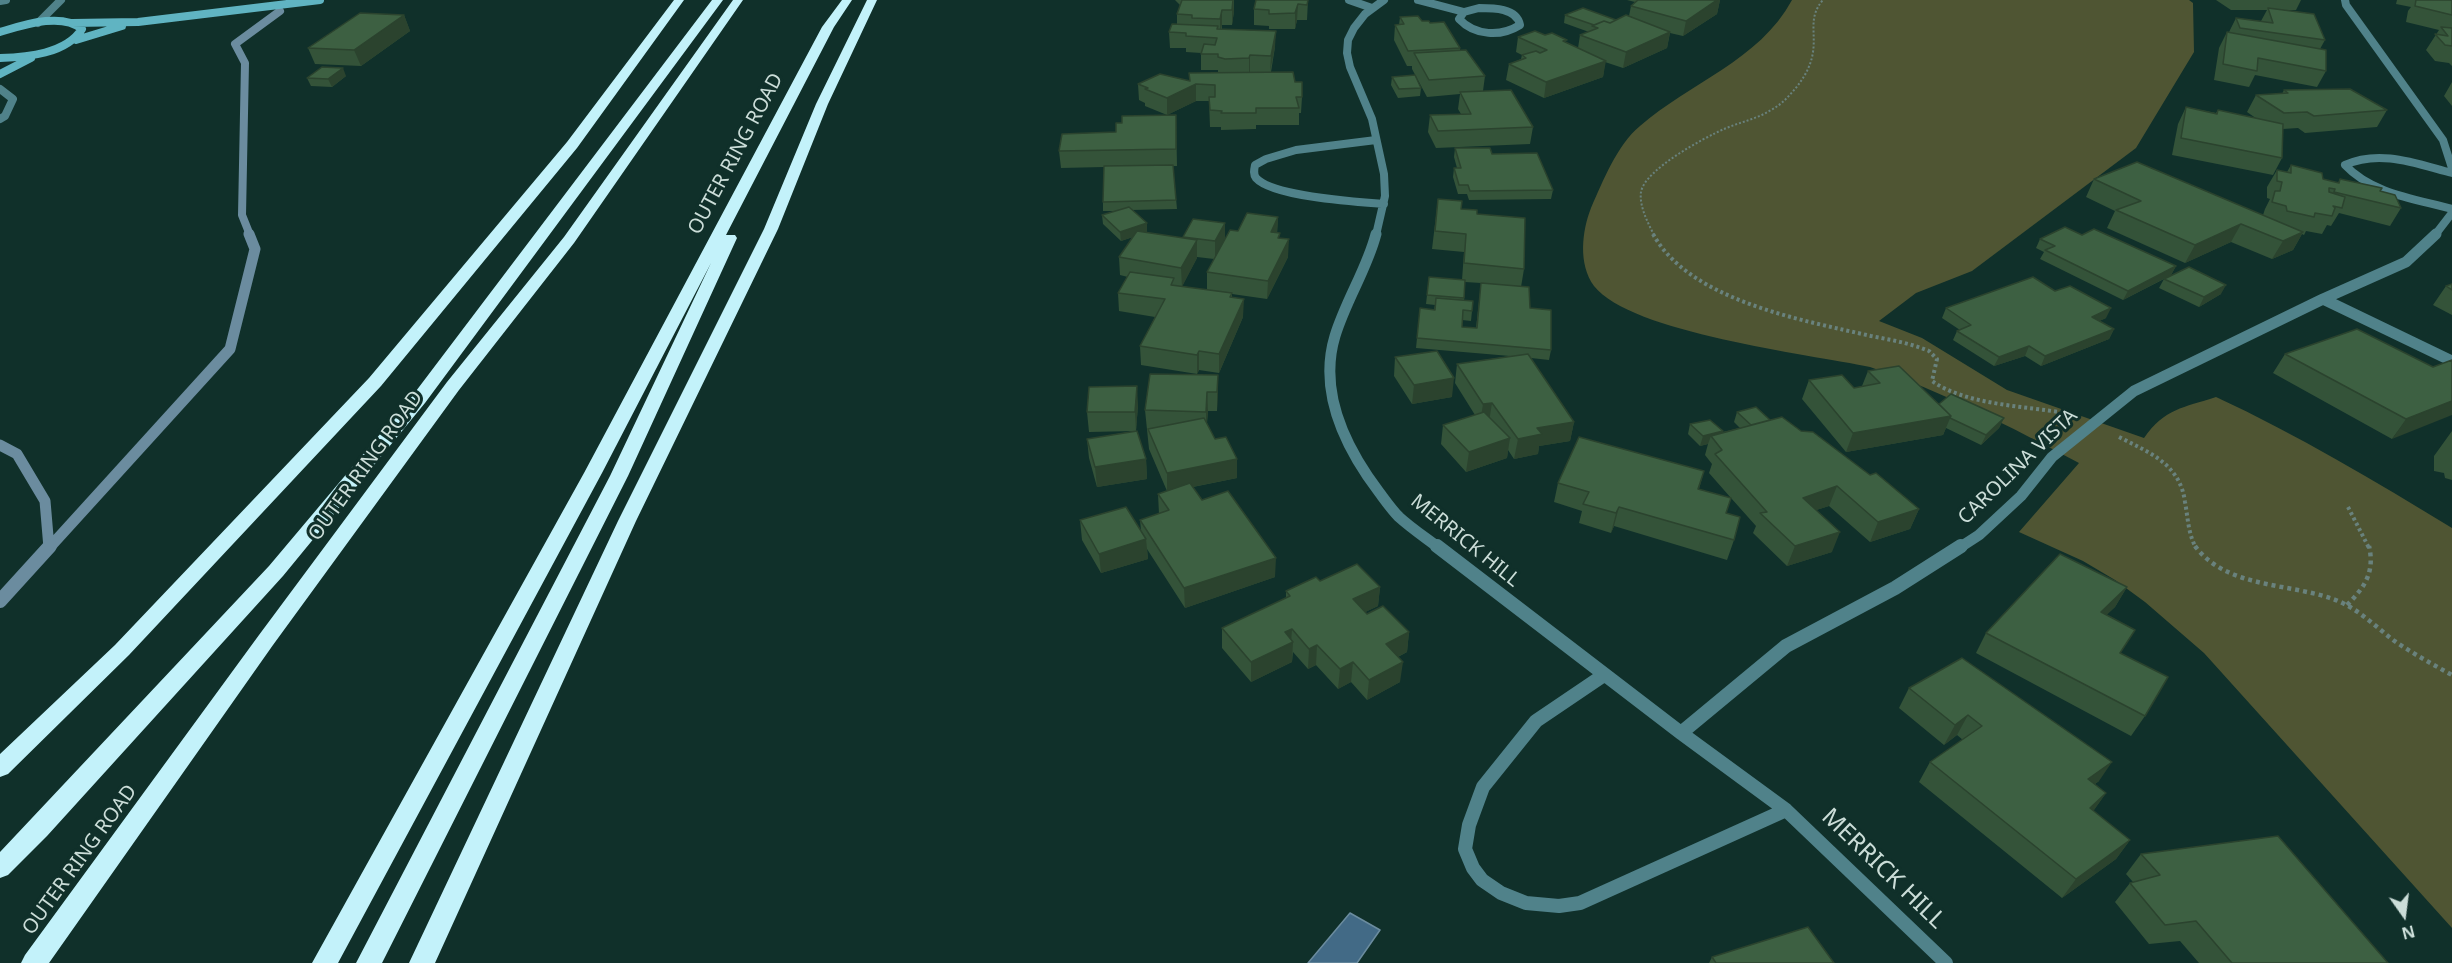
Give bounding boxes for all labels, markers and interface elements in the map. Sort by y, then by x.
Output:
street label: OUTER RING ROAD [683,69,789,239]
street label: OUTER RING ROAD [304,386,428,546]
street label: CAROLINA VISTA [1953,404,2083,530]
street label: MERRICK HILL [1405,490,1525,592]
street label: OUTER RING ROAD [18,780,142,940]
street label: MERRICK HILL [1815,803,1951,935]
north arrow [2374,885,2434,945]
text: N [2399,920,2417,945]

